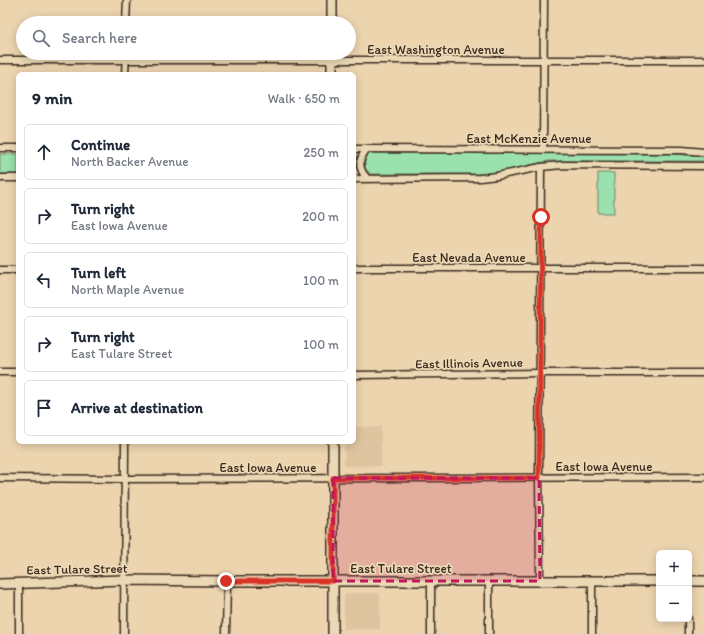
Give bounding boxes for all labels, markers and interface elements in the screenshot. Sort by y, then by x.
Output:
search box [16,16,356,60]
icon: search [30,27,52,49]
text: Search here [62,29,137,47]
street label: East Washington Avenue [367,42,505,57]
text: 9 min [32,88,72,108]
text: Walk · 650 m [268,91,340,106]
street label: East McKenzie Avenue [466,131,592,146]
text: Continue [71,136,130,154]
icon: ahead [33,141,55,163]
text: 250 m [303,145,339,160]
text: North Backer Avenue [71,154,189,169]
text: Turn right [71,200,135,218]
icon: right [33,205,55,227]
route start [532,208,550,226]
text: 200 m [302,209,339,224]
text: East Iowa Avenue [71,218,168,233]
street label: East Nevada Avenue [412,250,526,265]
text: Turn left [71,264,126,282]
icon: left [33,269,55,291]
text: 100 m [303,273,339,288]
text: North Maple Avenue [71,282,184,297]
text: Turn right [71,328,135,346]
icon: right [33,333,55,355]
text: 100 m [303,337,339,352]
text: East Tulare Street [71,346,172,361]
street label: East Illinois Avenue [415,355,523,371]
icon: arrive [33,397,55,419]
text: Arrive at destination [71,399,203,417]
street label: East Iowa Avenue [556,459,652,474]
street label: East Iowa Avenue [220,460,316,475]
map controls [656,550,692,622]
button: + [656,550,692,586]
street label: East Tulare Street [26,561,128,577]
street label: East Tulare Street [350,561,452,576]
route end [217,572,235,590]
button: − [656,586,692,622]

